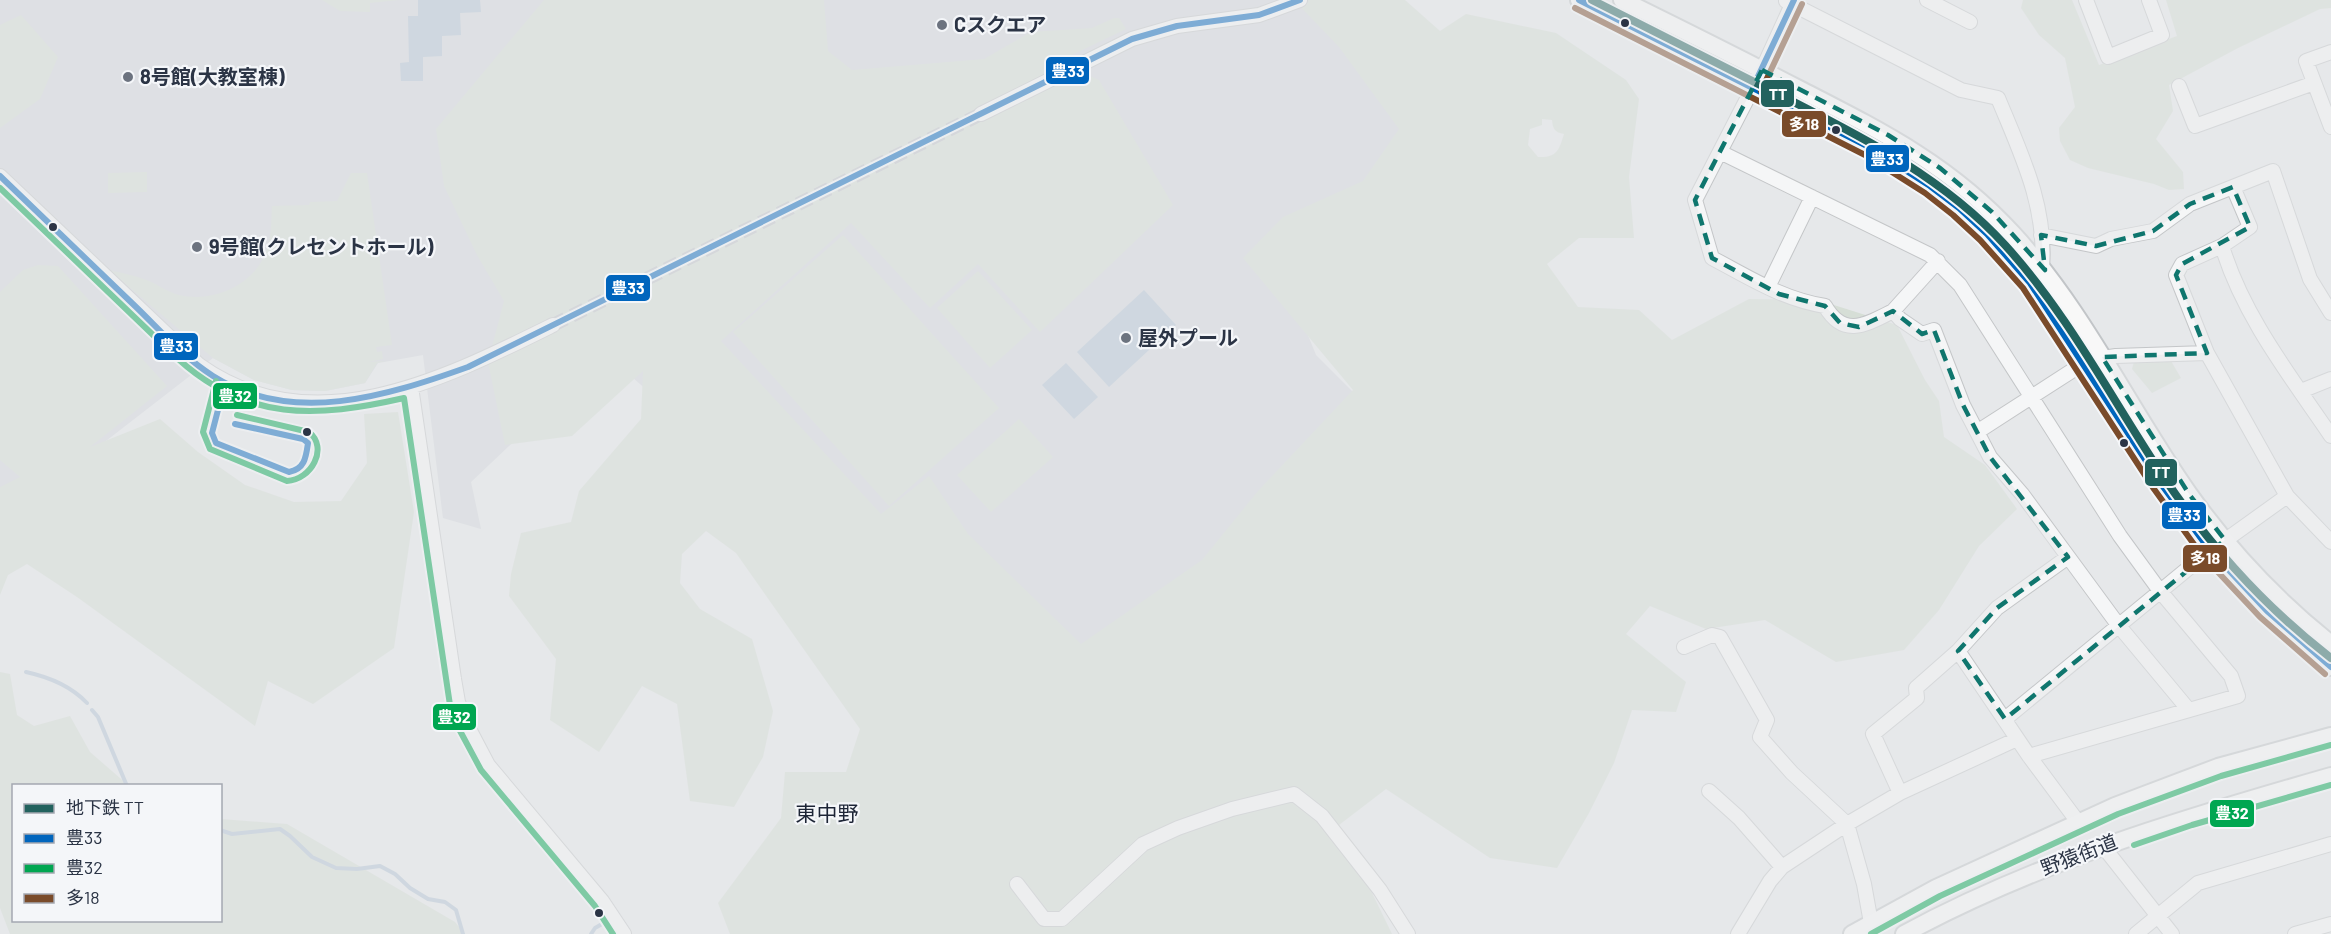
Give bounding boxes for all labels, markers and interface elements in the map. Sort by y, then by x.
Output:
place label: Cスクエア [954,12,1046,36]
unlabelled marker [1619,17,1631,29]
marker: Cスクエア [935,18,949,32]
line badge: 豊33 [1045,56,1090,85]
text: 豊33 [1051,61,1085,80]
place label: 8号館(大教室棟) [140,64,285,88]
marker: 8号館(大教室棟) [121,70,135,84]
line badge: TT [1760,79,1795,108]
text: TT [1769,84,1787,103]
line badge: 多18 [1781,110,1827,138]
text: 多18 [1789,114,1820,133]
unlabelled marker [1830,124,1842,136]
line badge: 豊33 [1865,144,1910,173]
text: 豊33 [1870,149,1904,168]
unlabelled marker [47,221,59,233]
place label: 9号館(クレセントホール) [209,234,434,258]
marker: 9号館(クレセントホール) [190,240,204,254]
line badge: 豊33 [605,274,651,302]
text: 豊33 [611,278,645,297]
place label: 屋外プール [1138,325,1238,349]
marker: 屋外プール [1119,331,1133,345]
line badge: 豊33 [153,332,199,361]
text: 豊33 [159,336,193,355]
line badge: 豊32 [212,382,258,410]
text: 豊32 [218,386,252,405]
unlabelled marker [301,426,313,438]
unlabelled marker [2118,437,2130,449]
line badge: TT [2144,458,2178,487]
text: TT [2152,462,2170,481]
line badge: 豊33 [2161,501,2207,530]
text: 豊33 [2167,505,2201,524]
line badge: 多18 [2182,544,2228,573]
text: 多18 [2190,548,2221,567]
line badge: 豊32 [432,703,477,731]
text: 豊32 [437,707,471,726]
legend [12,784,222,922]
text: 地下鉄 TT [66,796,144,818]
line badge: 豊32 [2209,799,2255,828]
district label: 東中野 [796,800,859,825]
text: 豊32 [2215,803,2249,822]
text: 豊33 [66,826,103,848]
street label: 野猿街道 [2037,829,2120,880]
text: 豊32 [66,856,103,878]
text: 多18 [66,886,100,908]
unlabelled marker [593,907,605,919]

